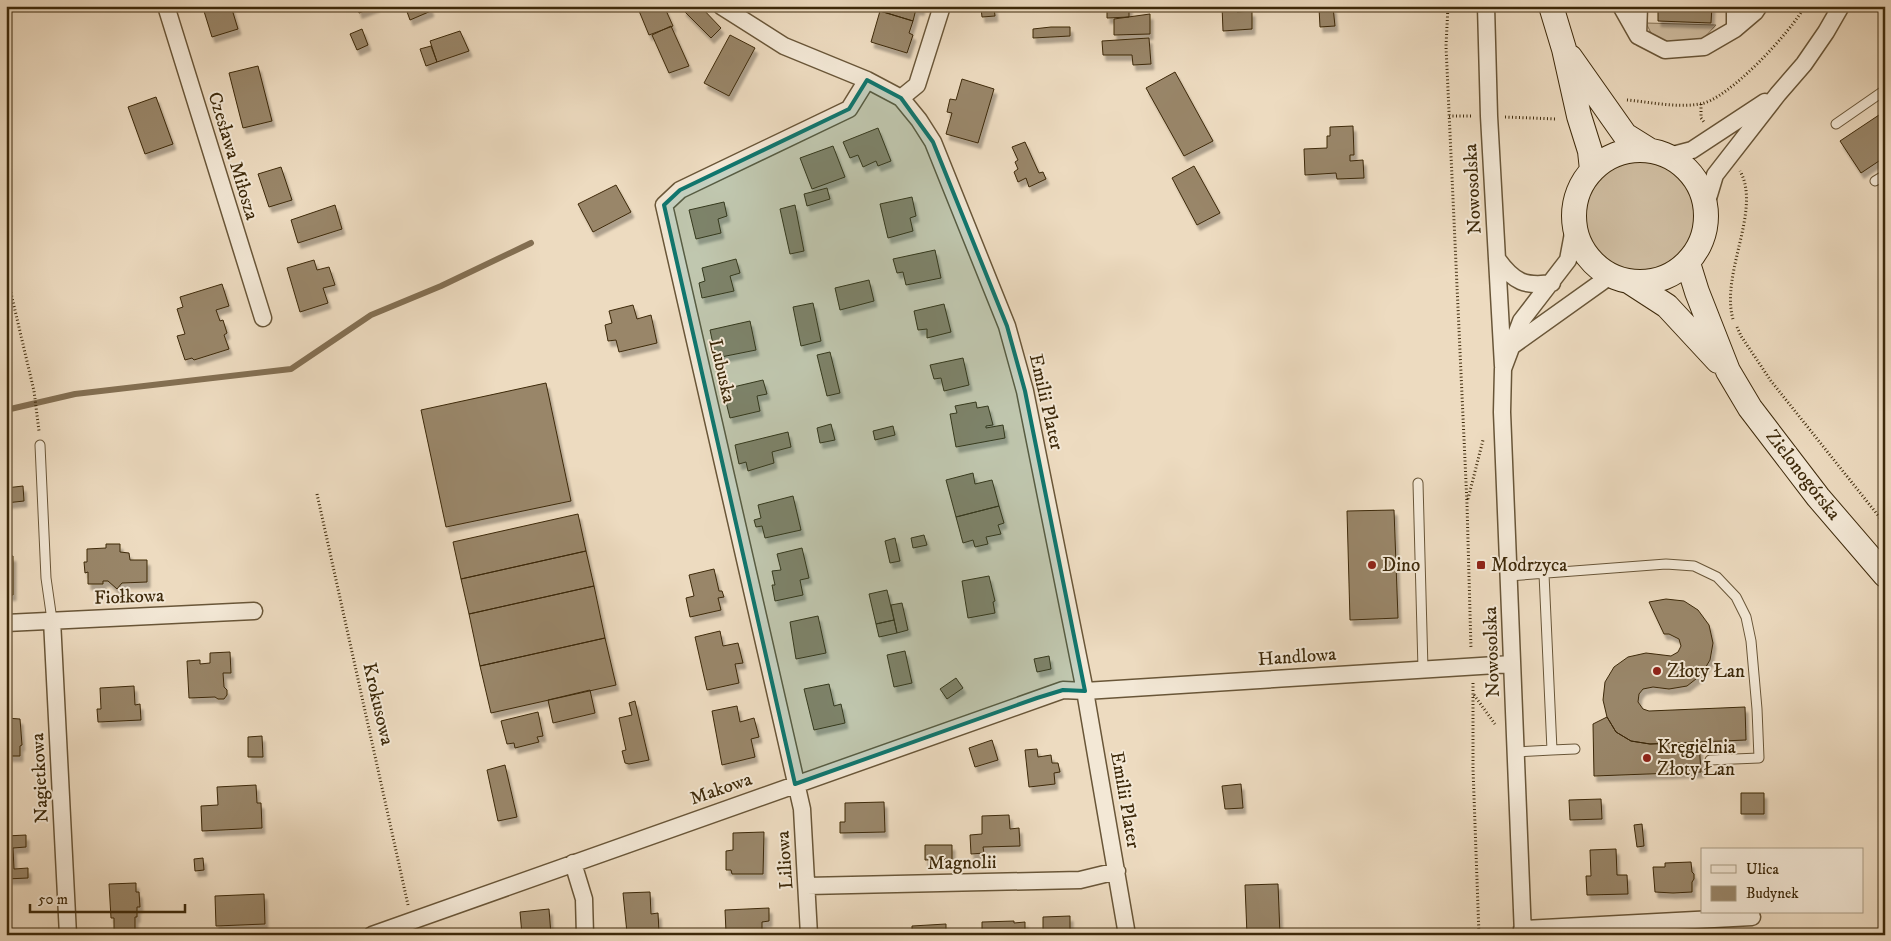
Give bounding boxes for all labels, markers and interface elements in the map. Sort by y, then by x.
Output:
street label: Czesława Miłosza [203,89,263,223]
street label: Nowosolska [1459,143,1487,235]
street label: Lubuska [704,337,740,405]
street label: Emilii Plater [1024,352,1068,452]
street label: Zielonogórska [1761,425,1845,525]
place label: Dino [1382,554,1420,577]
place label: Modrzyca [1491,554,1567,577]
marker: Dino [1366,559,1378,571]
marker: Modrzyca [1475,559,1487,571]
street label: Fiołkowa [94,584,164,610]
street label: Nowosolska [1479,606,1505,698]
street label: Handlowa [1257,643,1337,671]
place label: Złoty Łan [1667,660,1745,683]
street label: Krokusowa [357,661,399,747]
marker: Złoty Łan [1651,665,1663,677]
street label: Nagietkowa [26,732,54,824]
place label: Kręgielnia Złoty Łan [1657,736,1736,781]
street label: Emilii Plater [1105,750,1145,850]
marker: Kręgielnia Złoty Łan [1641,752,1653,764]
street label: Makowa [687,768,755,810]
street label: Liliowa [771,830,799,890]
legend [1701,848,1864,914]
street label: Magnolii [927,851,997,875]
text: Ulica [1746,860,1779,879]
scale bar [30,881,185,913]
text: Budynek [1746,884,1799,903]
text: 50 m [38,890,68,909]

